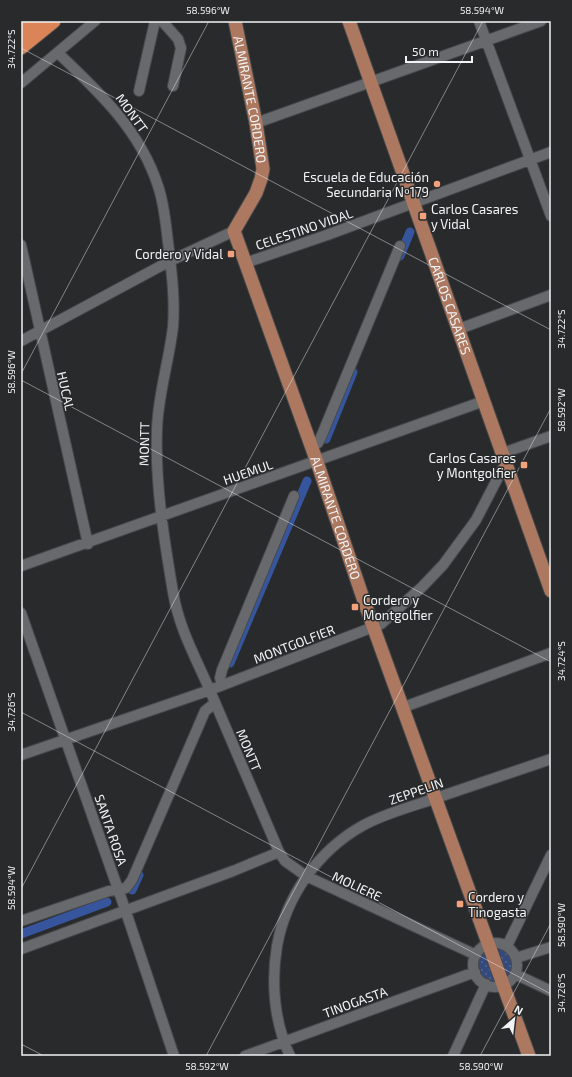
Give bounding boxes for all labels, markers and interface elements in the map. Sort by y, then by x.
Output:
text: 58.596°W [186,4,230,16]
text: 58.594°W [460,4,505,16]
text: 34.722°S [5,29,17,69]
street label: ALMIRANTE CORDERO [230,34,270,164]
scale bar [406,38,472,64]
text: 50 m [412,44,439,58]
street label: MONTT [112,90,152,136]
place label: Escuela de Educación Secundaria Nº179 [303,169,429,200]
marker: Escuela de Educación Secundaria Nº179 [432,179,442,189]
place label: Carlos Casares y Vidal [431,201,518,232]
street label: CELESTINO VIDAL [253,205,355,253]
marker: Carlos Casares y Vidal [418,211,428,221]
place label: Cordero y Vidal [135,246,223,262]
marker: Cordero y Vidal [226,249,236,259]
street label: CARLOS CASARES [425,255,475,357]
text: 34.722°S [555,309,567,349]
text: 58.596°W [5,350,17,394]
street label: HUCAL [54,370,78,412]
text: 58.592°W [555,388,567,432]
street label: MONTT [136,421,152,466]
place label: Carlos Casares y Montgolfier [429,450,516,481]
street label: ALMIRANTE CORDERO [308,454,364,582]
street label: HUEMUL [221,456,275,488]
marker: Carlos Casares y Montgolfier [519,460,529,470]
place label: Cordero y Montgolfier [363,592,433,623]
marker: Cordero y Montgolfier [350,602,360,612]
street label: MONTGOLFIER [251,621,337,667]
text: 34.724°S [555,641,567,681]
text: 34.726°S [5,692,17,732]
street label: MONTT [233,726,265,774]
street label: ZEPPELIN [387,774,445,808]
street label: SANTA ROSA [91,792,131,868]
text: 58.594°W [5,865,17,910]
street label: MOLIERE [330,868,384,904]
place label: Cordero y Tinogasta [468,889,527,920]
marker: Cordero y Tinogasta [455,899,465,909]
text: 58.590°W [555,903,567,947]
text: 34.726°S [555,973,567,1013]
street label: TINOGASTA [321,983,389,1021]
north arrow [494,999,534,1039]
text: N [512,1002,526,1017]
text: 58.592°W [185,1060,229,1072]
text: 58.590°W [459,1060,503,1072]

